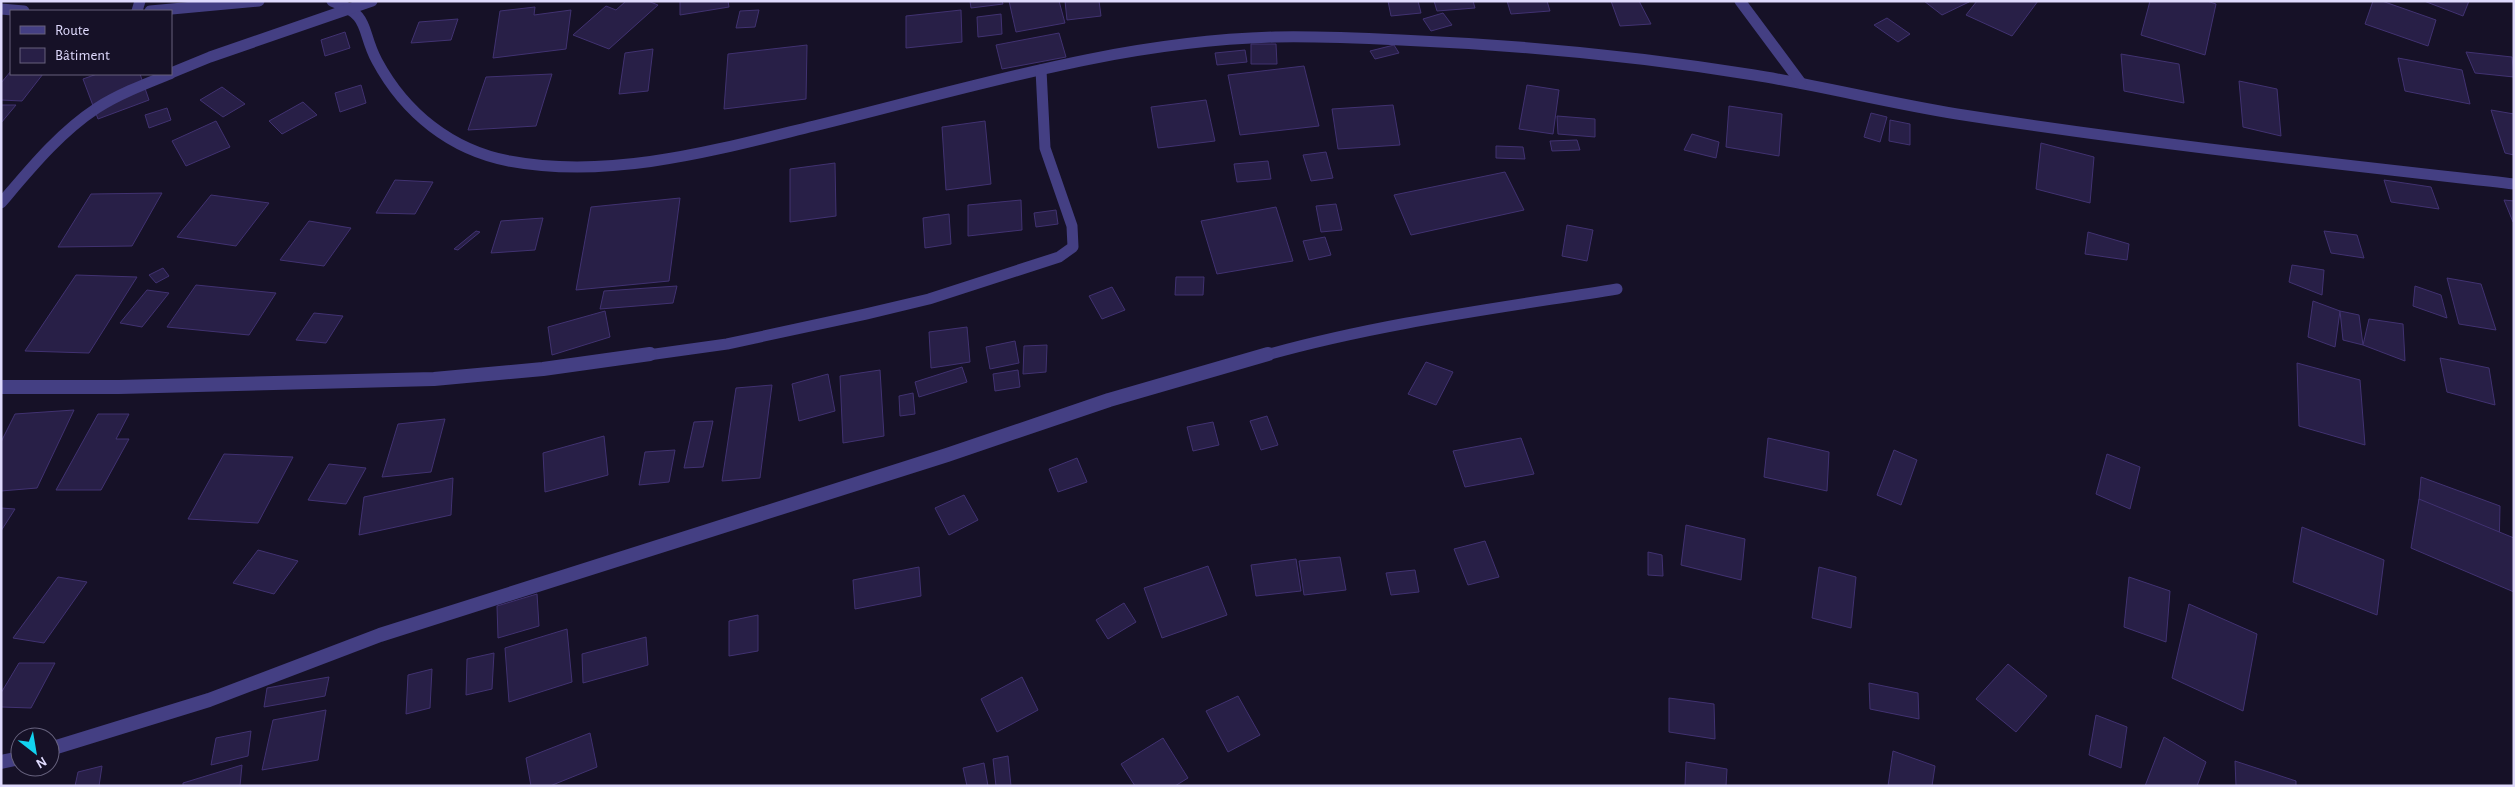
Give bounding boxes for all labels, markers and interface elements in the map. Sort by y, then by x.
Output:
legend [10,10,172,75]
text: Route [55,23,89,38]
text: Bâtiment [55,48,110,63]
north arrow [10,727,60,777]
text: N [33,754,49,771]

